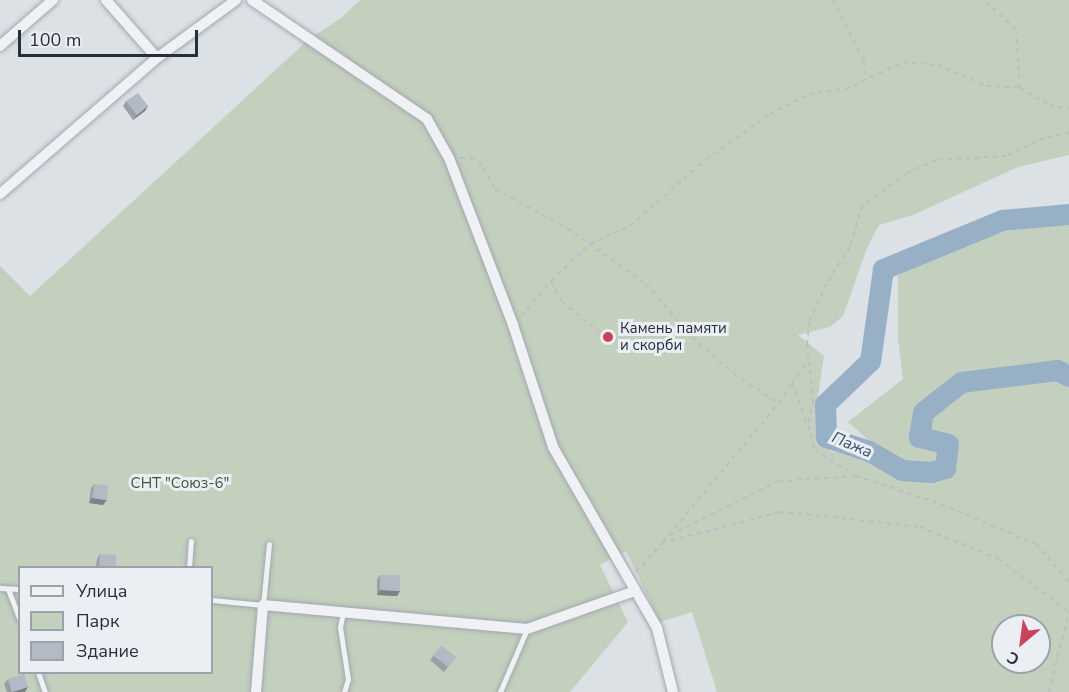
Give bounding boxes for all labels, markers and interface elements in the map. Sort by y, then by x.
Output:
scale bar [21,18,201,56]
text: 100 m [29,28,81,52]
place label: Камень памяти и скорби [620,319,727,354]
marker: Камень памяти и скорби [601,330,615,344]
water label: Пажа [829,428,875,462]
park label: СНТ "Союз-6" [131,475,229,493]
legend [18,566,213,674]
text: Улица [76,579,127,603]
text: Парк [76,609,119,633]
north arrow [991,614,1051,674]
text: Здание [76,639,139,663]
text: С [1003,646,1023,670]

